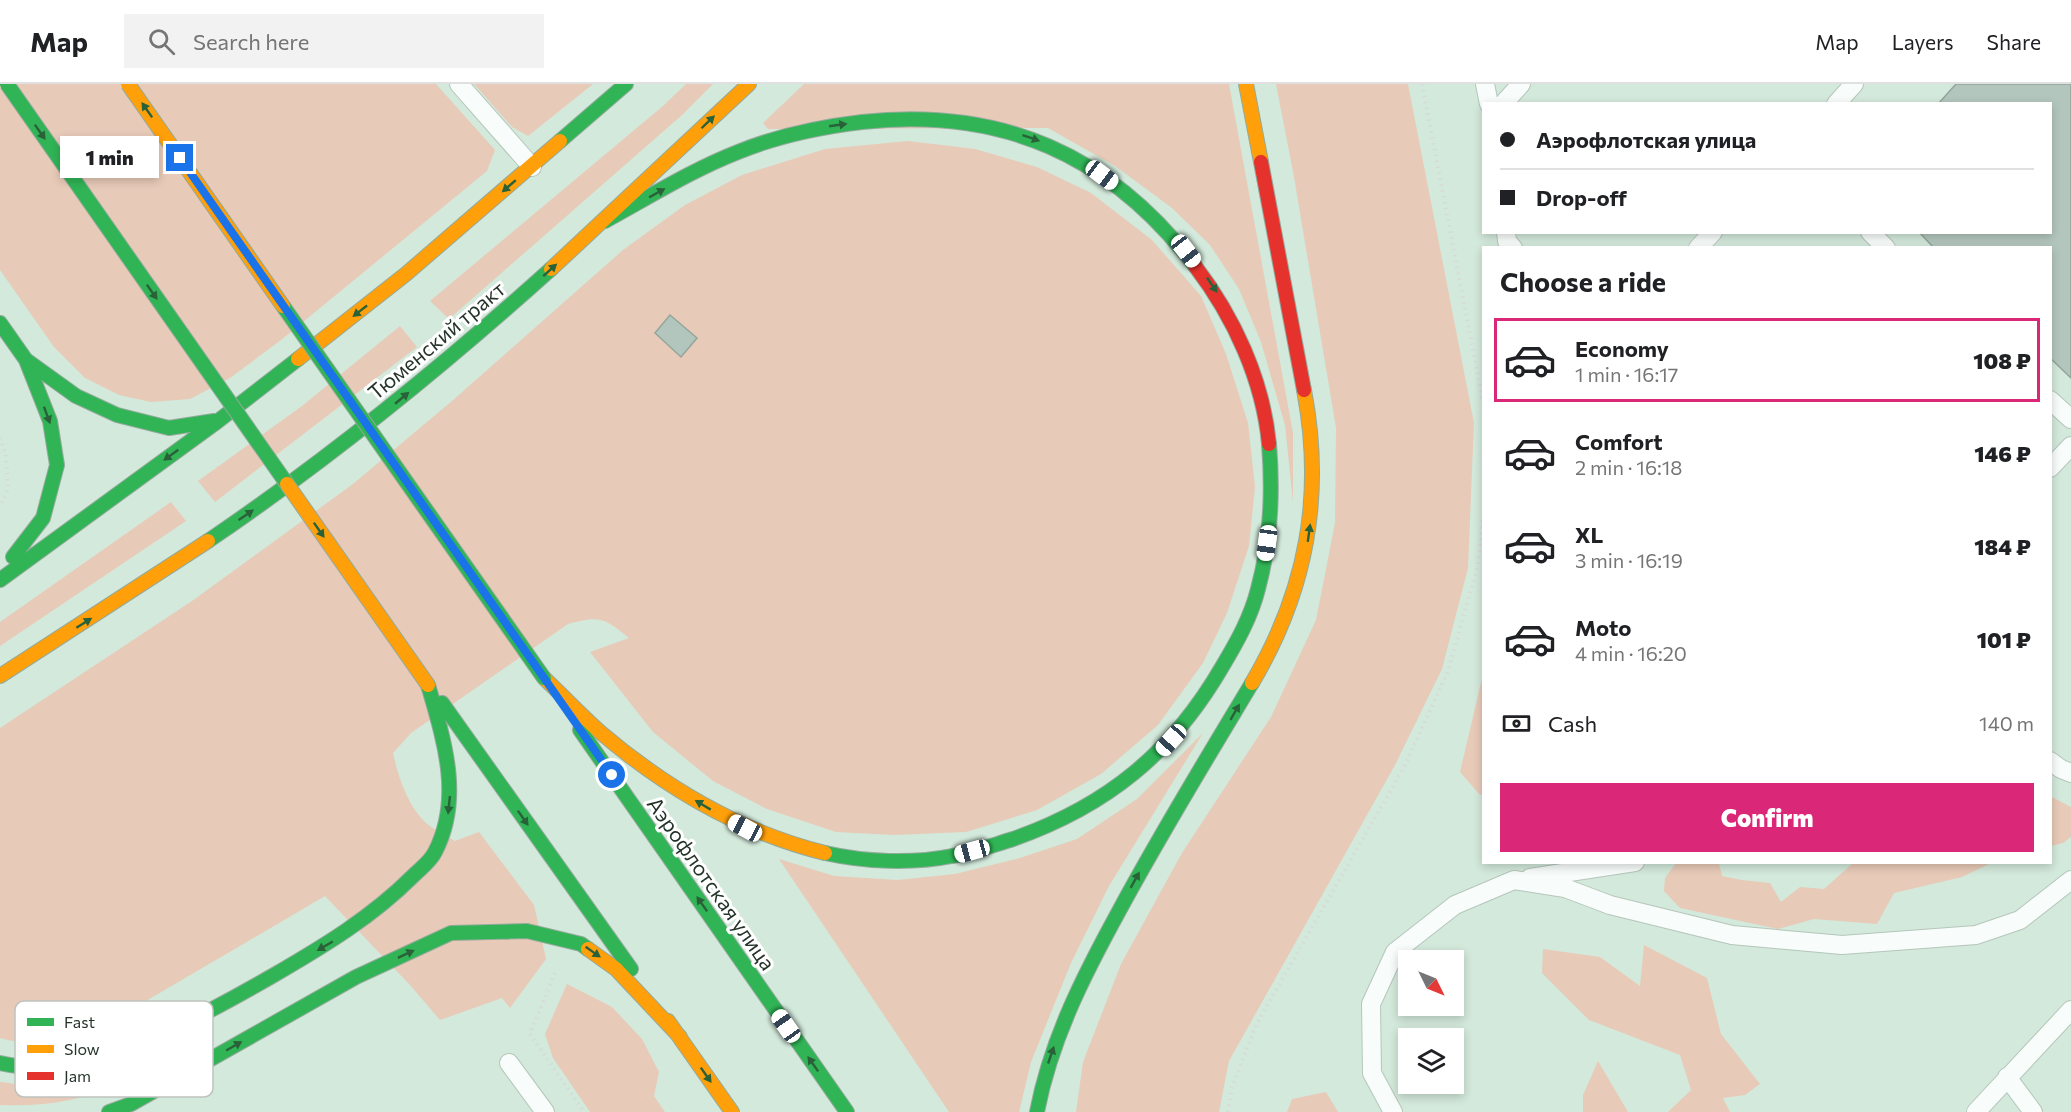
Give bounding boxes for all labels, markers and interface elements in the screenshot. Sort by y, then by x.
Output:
search box [124,14,544,68]
text: Map [30,24,88,58]
icon: search [145,25,178,58]
text: Search here [193,28,309,55]
text: Map [1815,29,1859,54]
text: Layers [1892,29,1954,54]
text: Share [1987,29,2041,54]
one-way arrow [141,103,153,119]
one-way arrow [701,116,715,130]
one-way arrow [829,121,848,130]
one-way arrow [34,124,45,140]
text: Аэрофлотская улица [1536,126,1756,153]
one-way arrow [1022,134,1040,144]
callout: 1 min [60,137,159,179]
route end [166,144,193,171]
text: 1 min [85,145,134,169]
car [1082,157,1122,193]
one-way arrow [502,179,517,192]
text: Drop-off [1536,184,1627,211]
one-way arrow [649,188,666,198]
car [1168,231,1204,271]
one-way arrow [542,264,557,277]
text: Choose a ride [1500,265,1666,298]
street label: Тюменский тракт [363,275,510,404]
one-way arrow [1206,277,1218,293]
one-way arrow [146,283,158,299]
one-way arrow [352,304,367,316]
icon: car [1503,333,1557,387]
text: Economy [1575,335,1669,362]
text: 108 ₽ [1973,347,2031,374]
text: 1 min · 16:17 [1575,362,1678,386]
one-way arrow [394,391,410,404]
one-way arrow [43,406,53,424]
icon: car [1503,426,1557,480]
text: Comfort [1575,428,1663,455]
text: 146 ₽ [1974,440,2031,467]
one-way arrow [163,449,179,461]
text: 2 min · 16:18 [1575,455,1682,479]
one-way arrow [238,509,254,521]
icon: car [1503,519,1557,573]
one-way arrow [313,521,325,537]
text: XL [1575,521,1603,548]
car [1256,524,1278,562]
one-way arrow [1304,524,1313,543]
text: 184 ₽ [1974,533,2031,560]
text: 3 min · 16:19 [1575,548,1683,572]
icon: car [1503,612,1557,666]
text: Moto [1575,614,1631,641]
one-way arrow [76,617,92,628]
text: 101 ₽ [1977,626,2031,653]
text: 4 min · 16:20 [1575,641,1687,665]
one-way arrow [1230,703,1240,720]
icon: cash [1500,707,1533,740]
text: Cash [1548,710,1597,737]
text: 140 m [1979,711,2034,735]
car [1152,721,1190,759]
route start [598,761,625,788]
button: Confirm [1500,783,2034,852]
street label: Аэрофлотская улица [643,792,781,974]
one-way arrow [444,795,454,814]
one-way arrow [695,799,711,810]
one-way arrow [517,810,529,825]
car [725,812,765,844]
car [952,838,992,864]
one-way arrow [1130,871,1140,888]
one-way arrow [696,897,708,913]
one-way arrow [316,941,333,951]
one-way arrow [584,946,600,958]
one-way arrow [398,949,415,958]
north arrow [1398,950,1464,1016]
map controls [1398,950,1464,1094]
legend [15,1001,213,1097]
car [768,1006,804,1046]
text: Fast [64,1012,95,1031]
button: layers [1398,1028,1464,1094]
text: Slow [64,1039,100,1058]
one-way arrow [226,1041,243,1051]
one-way arrow [1047,1046,1057,1064]
one-way arrow [807,1057,819,1073]
text: Jam [64,1066,91,1085]
one-way arrow [700,1066,712,1082]

